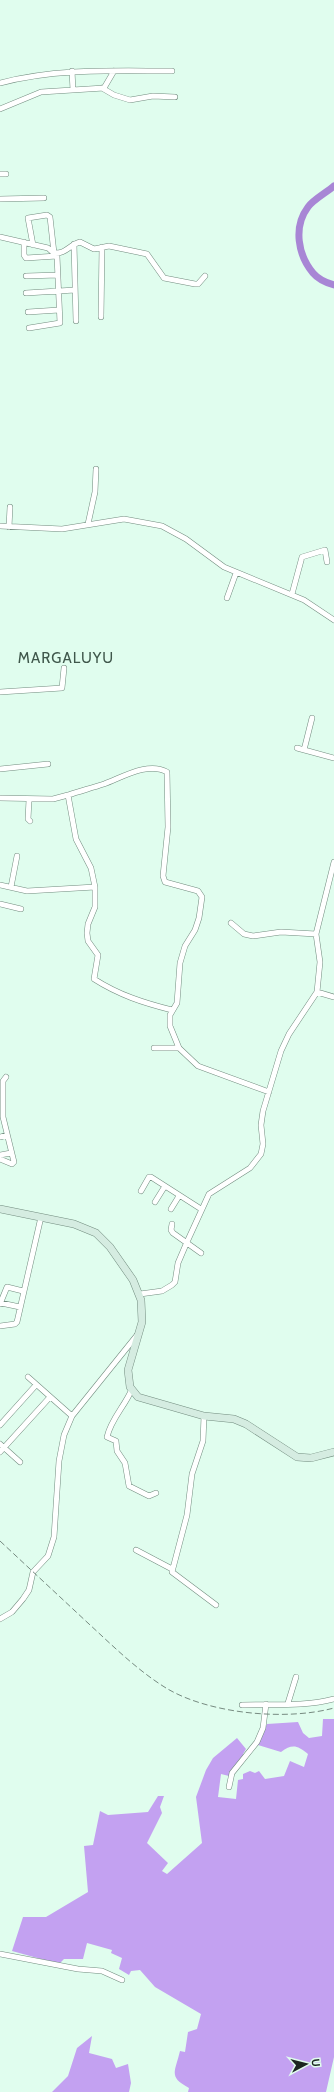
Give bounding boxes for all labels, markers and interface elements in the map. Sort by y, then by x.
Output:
district label: MARGALUYU [18,649,114,667]
north arrow [286,2044,326,2084]
text: U [308,2058,323,2068]

